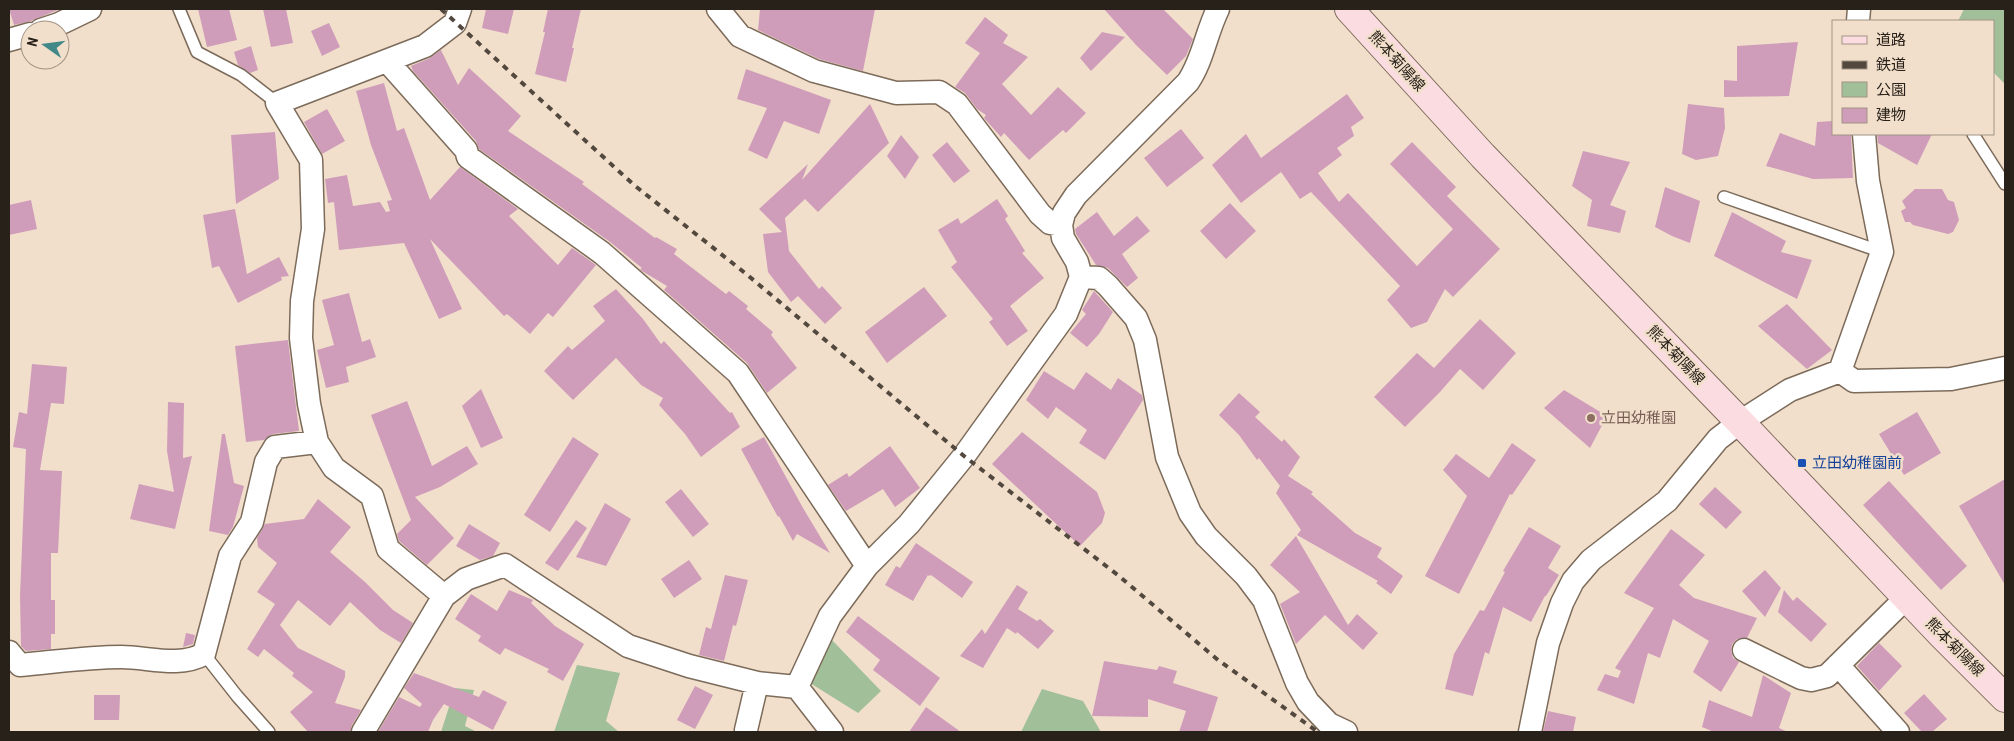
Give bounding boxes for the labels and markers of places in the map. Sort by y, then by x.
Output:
place label: 立田幼稚園 [1601,409,1676,427]
marker: 立田幼稚園 [1585,412,1597,424]
place label: 立田幼稚園前 [1812,454,1902,472]
marker: 立田幼稚園前 [1796,457,1808,469]

